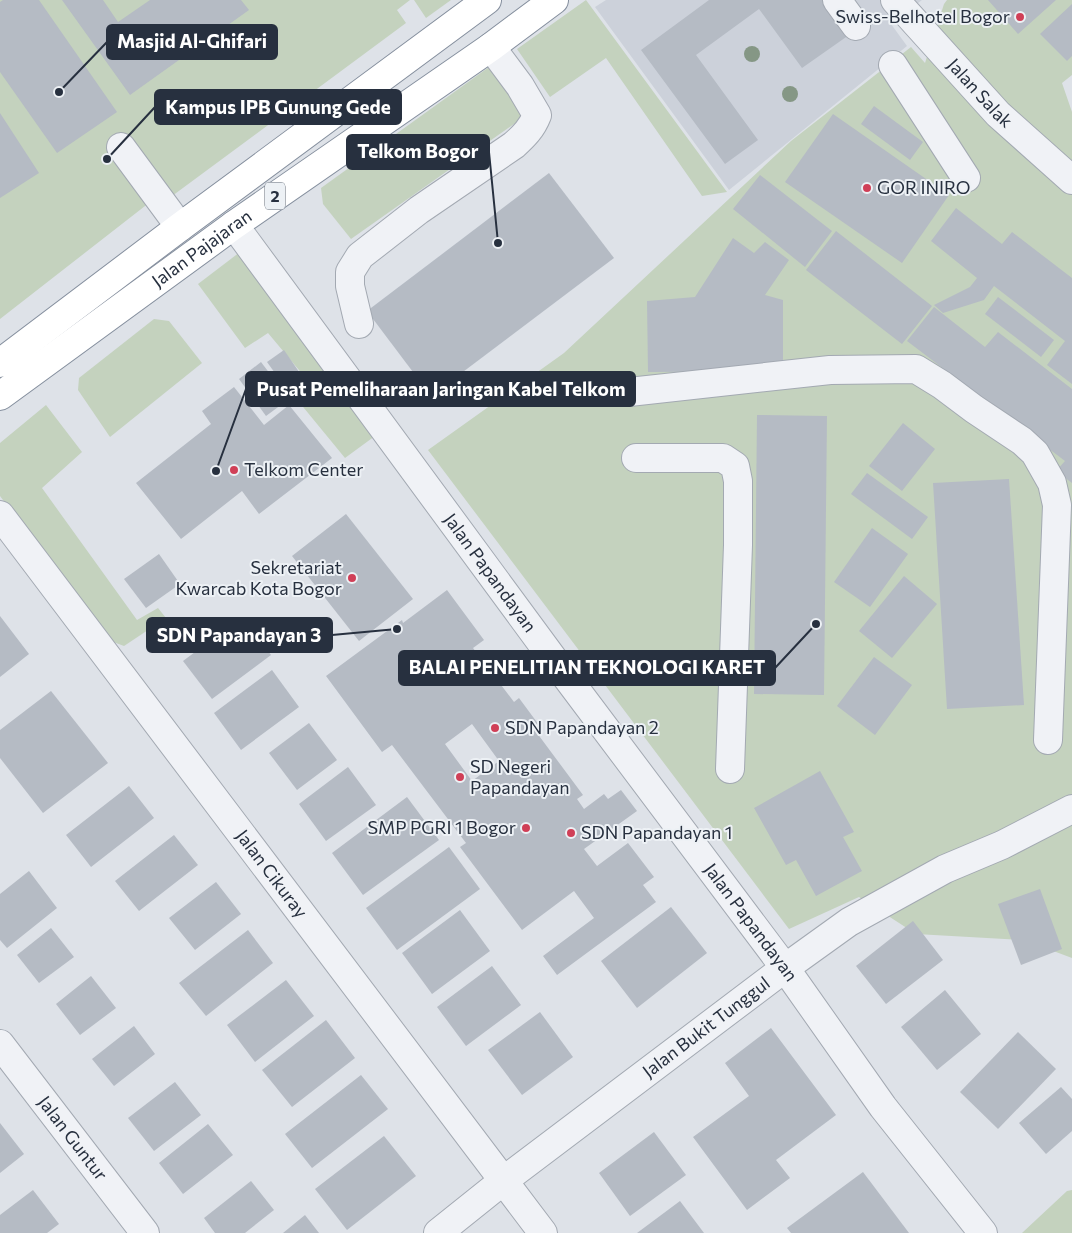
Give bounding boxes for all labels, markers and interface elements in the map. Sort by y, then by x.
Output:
place label: Swiss-Belhotel Bogor [836,5,1010,27]
marker: Swiss-Belhotel Bogor [1014,11,1026,23]
callout: Masjid Al-Ghifari [107,25,277,59]
text: Masjid Al-Ghifari [117,29,267,52]
street label: Jalan Salak [943,53,1018,132]
callout: Kampus IPB Gunung Gede [155,90,401,124]
text: Kampus IPB Gunung Gede [165,95,391,118]
callout: Telkom Bogor [347,135,489,169]
text: Telkom Bogor [357,139,479,162]
place label: GOR INIRO [877,176,971,198]
road number: 2 [265,182,285,210]
marker: GOR INIRO [861,182,873,194]
street label: Jalan Pajajaran [147,204,255,291]
callout: Pusat Pemeliharaan Jaringan Kabel Telkom [246,372,635,406]
text: Pusat Pemeliharaan Jaringan Kabel Telkom [256,377,626,400]
place label: Telkom Center [244,458,364,480]
marker: Telkom Center [228,464,240,476]
street label: Jalan Papandayan [440,509,542,636]
place label: Sekretariat Kwarcab Kota Bogor [175,556,342,599]
marker: Sekretariat Kwarcab Kota Bogor [346,572,358,584]
callout: SDN Papandayan 3 [147,618,332,652]
text: SDN Papandayan 3 [157,623,321,646]
callout: BALAI PENELITIAN TEKNOLOGI KARET [399,651,775,685]
text: BALAI PENELITIAN TEKNOLOGI KARET [409,655,765,678]
place label: SDN Papandayan 2 [505,716,659,738]
marker: SDN Papandayan 2 [489,722,501,734]
place label: SD Negeri Papandayan [470,755,570,798]
marker: SD Negeri Papandayan [454,771,466,783]
place label: SMP PGRI 1 Bogor [367,816,516,838]
place label: SDN Papandayan 1 [581,821,733,843]
marker: SMP PGRI 1 Bogor [520,822,532,834]
street label: Jalan Cikuray [232,825,313,922]
marker: SDN Papandayan 1 [565,827,577,839]
street label: Jalan Papandayan [700,858,803,985]
street label: Jalan Bukit Tunggul [638,971,774,1082]
street label: Jalan Guntur [34,1091,113,1184]

